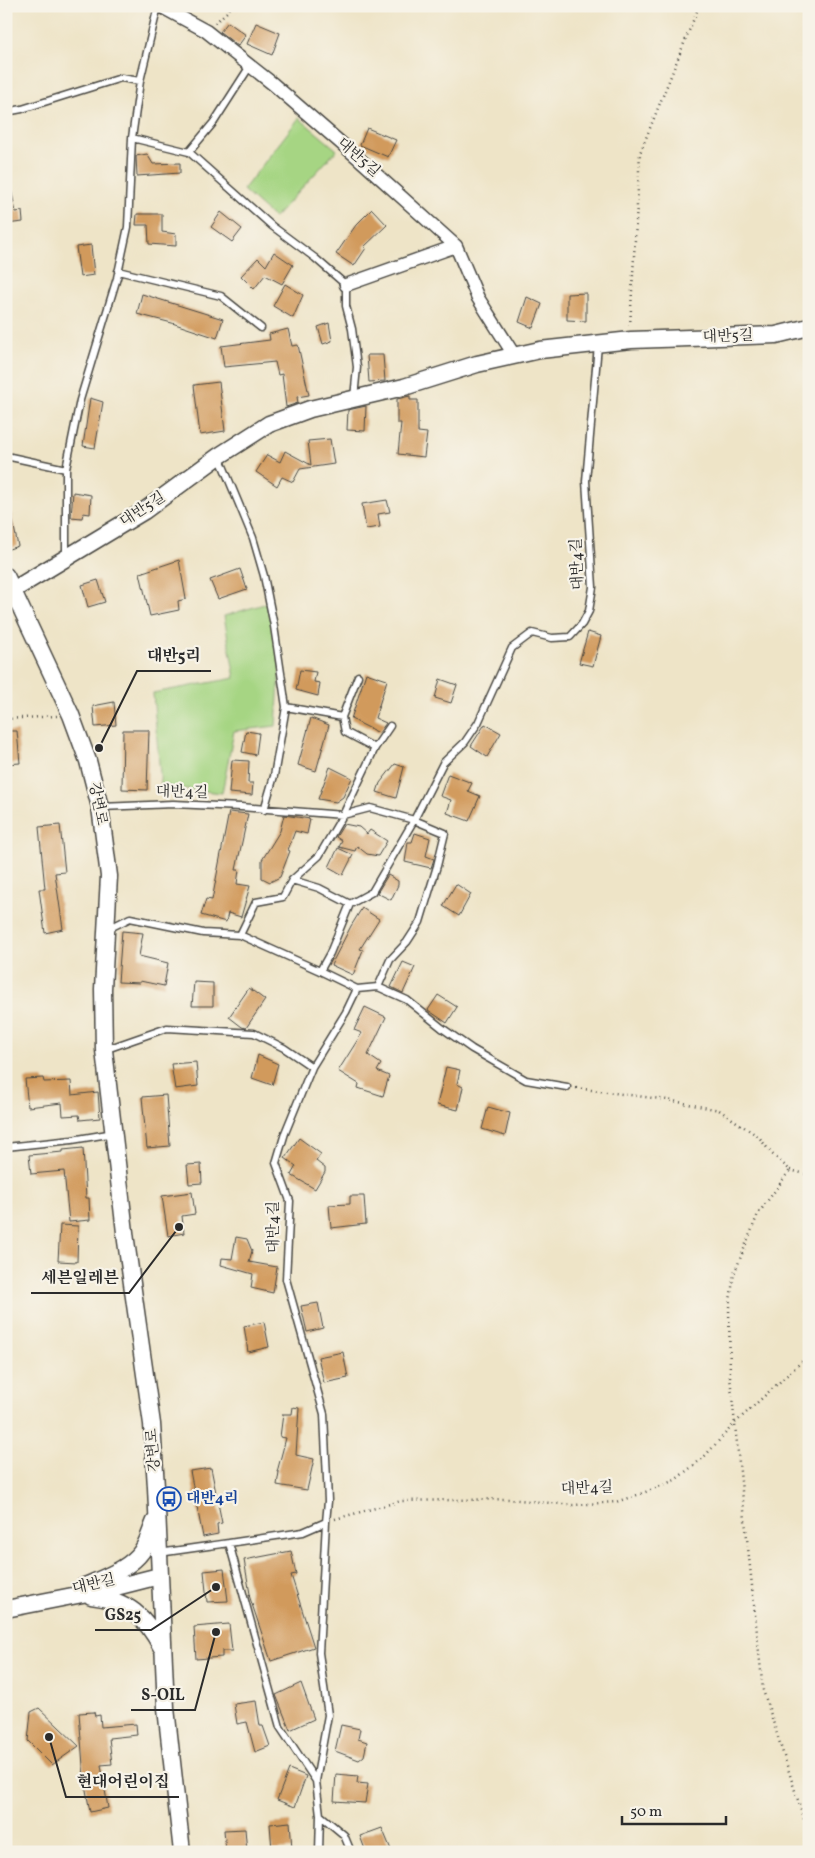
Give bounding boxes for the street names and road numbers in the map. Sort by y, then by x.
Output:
street label: 대반5길 [332,133,384,183]
street label: 대반5길 [702,326,754,348]
street label: 대반5길 [116,487,170,533]
street label: 대반4길 [567,537,589,591]
street label: 강변로 [83,781,112,828]
street label: 대반4길 [156,782,208,804]
street label: 대반4길 [264,1201,285,1253]
street label: 강변로 [142,1427,166,1472]
street label: 대반4길 [560,1478,614,1500]
street label: 대반길 [70,1570,118,1600]

